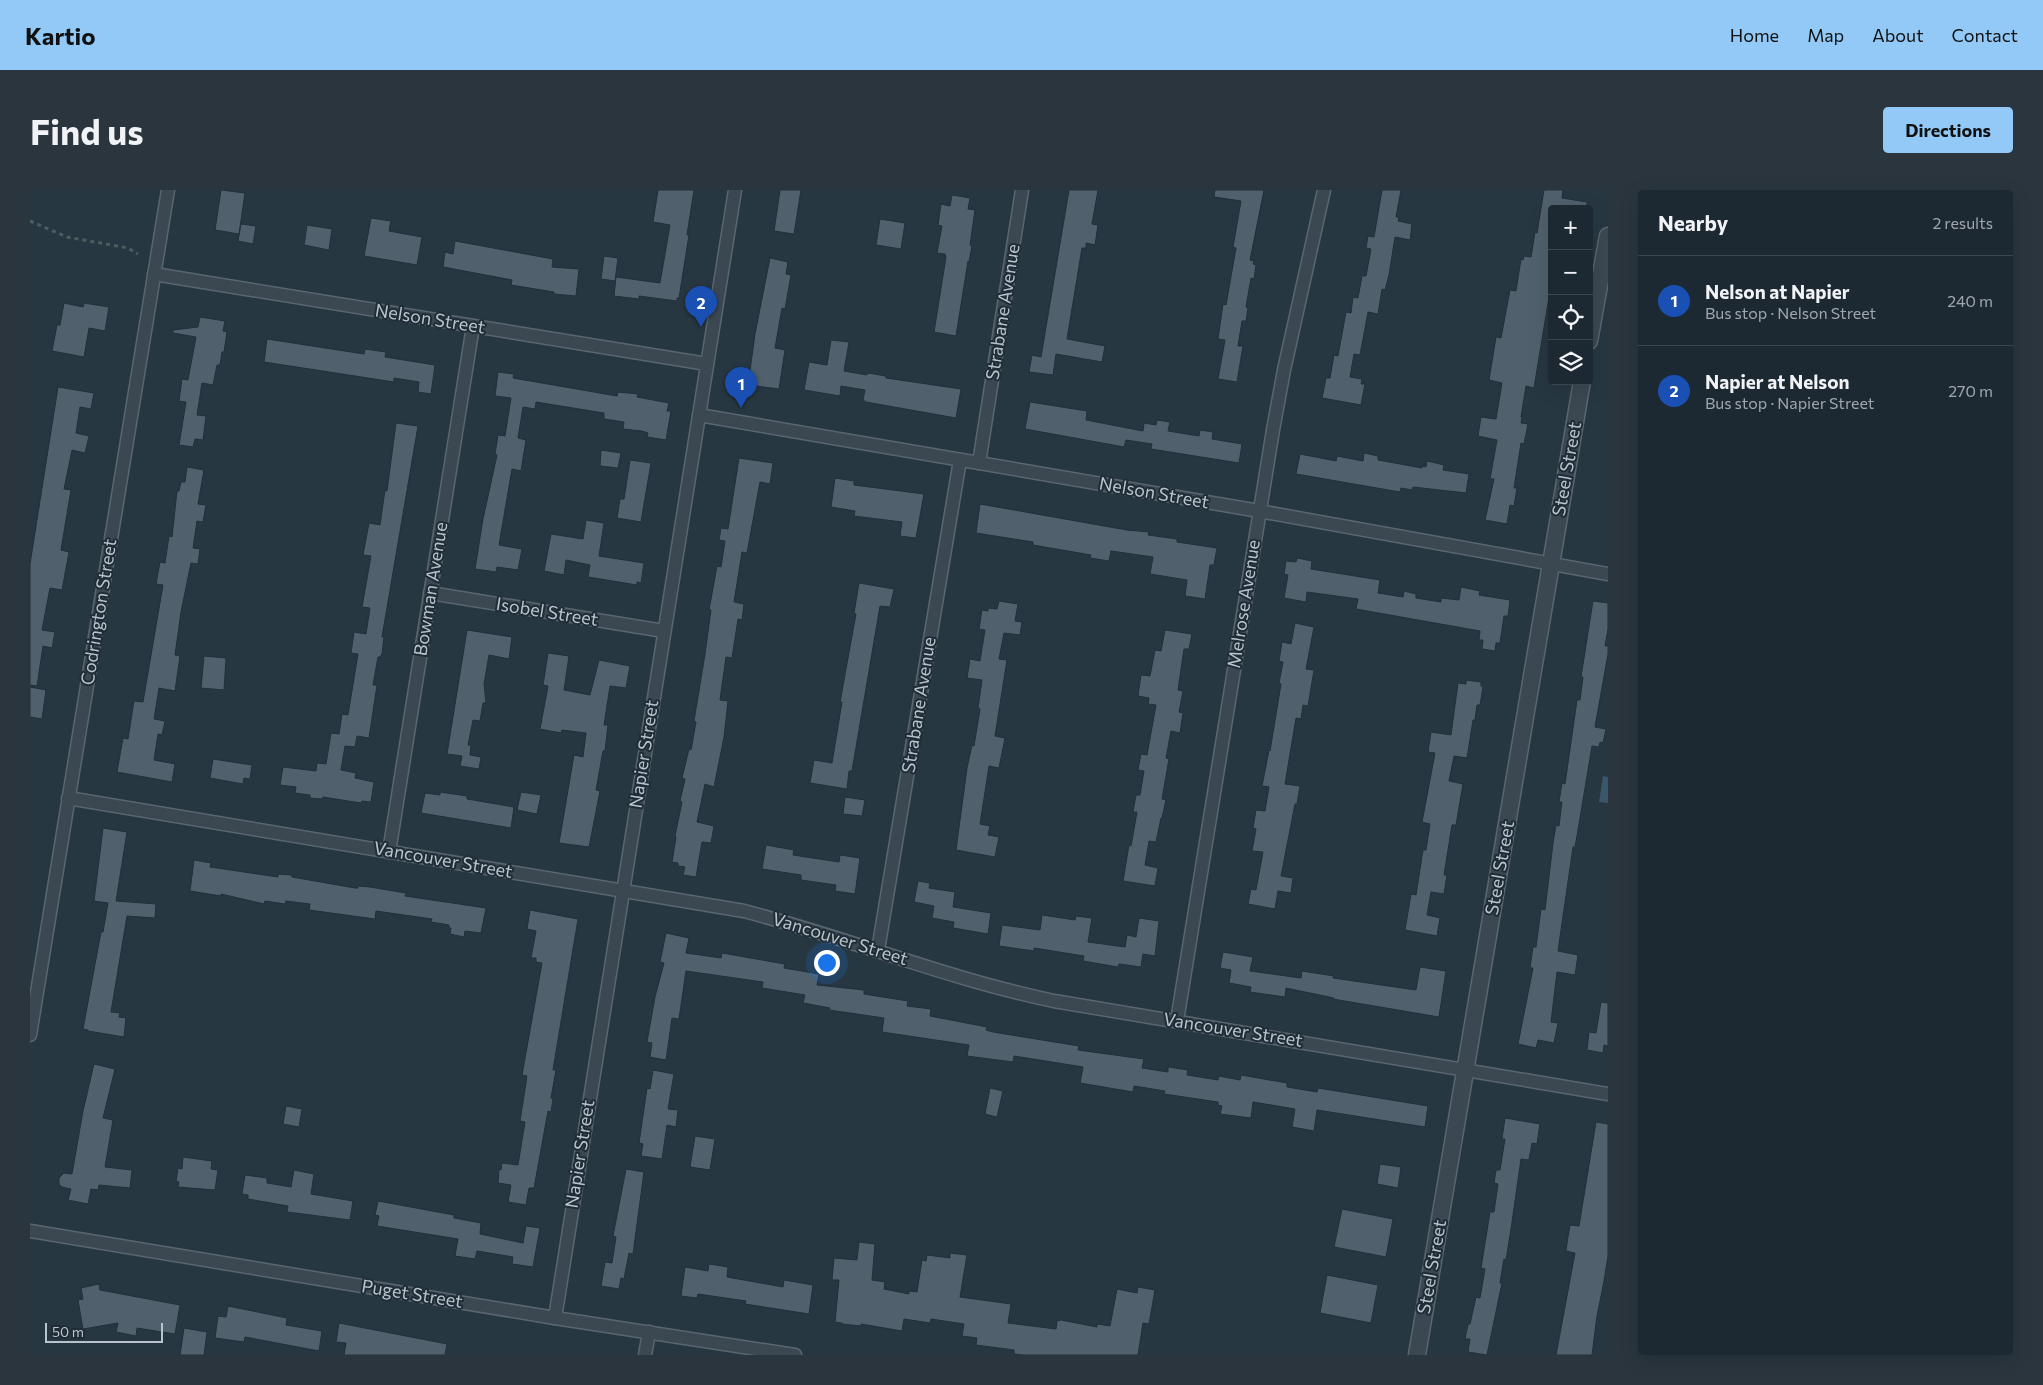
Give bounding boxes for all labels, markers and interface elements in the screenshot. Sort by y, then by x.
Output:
text: Kartio [25,21,95,50]
text: Home [1730,24,1779,46]
text: Map [1807,24,1844,46]
text: About [1872,24,1924,46]
text: Contact [1952,24,2018,46]
button: Directions [1883,107,2013,153]
text: Find us [30,109,144,152]
map controls [1548,205,1593,385]
button: + [1548,205,1593,250]
text: Nearby [1658,210,1728,235]
text: 2 results [1932,213,1993,232]
street label: Strabane Avenue [980,242,1024,381]
button: − [1548,250,1593,295]
text: Nelson at Napier [1705,280,1850,303]
pin: 2 [685,286,717,327]
text: 1 [1670,291,1678,310]
text: 240 m [1947,291,1993,310]
button: locate [1548,295,1593,340]
street label: Nelson Street [374,298,487,338]
text: Bus stop · Nelson Street [1705,303,1876,322]
button: layers [1548,340,1593,385]
pin: 1 [725,367,757,408]
text: Napier at Nelson [1705,370,1850,393]
text: 2 [1669,381,1679,400]
text: 270 m [1948,381,1993,400]
text: Bus stop · Napier Street [1705,393,1874,412]
street label: Steel Street [1547,420,1585,518]
street label: Nelson Street [1097,472,1211,513]
street label: Bowman Avenue [409,520,451,657]
street label: Codrington Street [76,537,120,687]
street label: Melrose Avenue [1222,538,1264,670]
street label: Isobel Street [495,592,600,630]
street label: Strabane Avenue [896,635,940,774]
street label: Napier Street [624,698,662,810]
street label: Steel Street [1480,819,1518,917]
street label: Vancouver Street [372,836,514,882]
street label: Vancouver Street [770,907,911,969]
your location [814,950,840,976]
street label: Vancouver Street [1162,1007,1304,1051]
street label: Napier Street [560,1098,598,1210]
street label: Steel Street [1412,1218,1450,1316]
street label: Puget Street [360,1274,464,1312]
scale bar [45,1320,162,1343]
text: 50 m [52,1323,84,1340]

